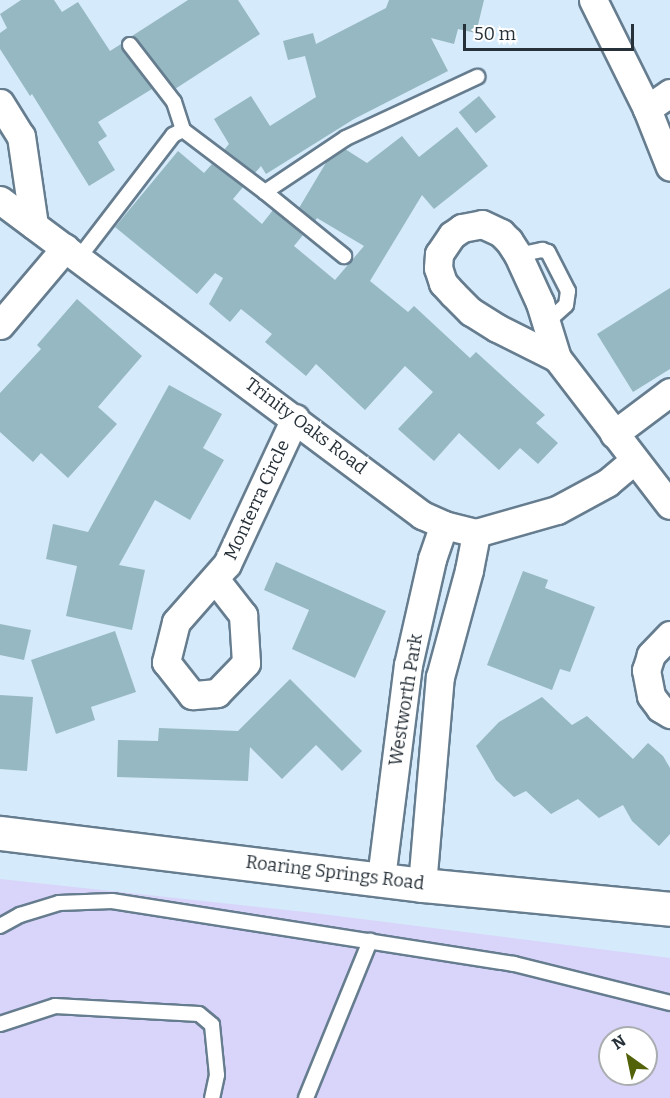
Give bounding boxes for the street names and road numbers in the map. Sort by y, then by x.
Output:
street label: Trinity Oaks Road [241,373,371,479]
street label: Monterra Circle [220,436,294,564]
street label: Westworth Park [385,632,427,768]
street label: Roaring Springs Road [245,851,425,895]

